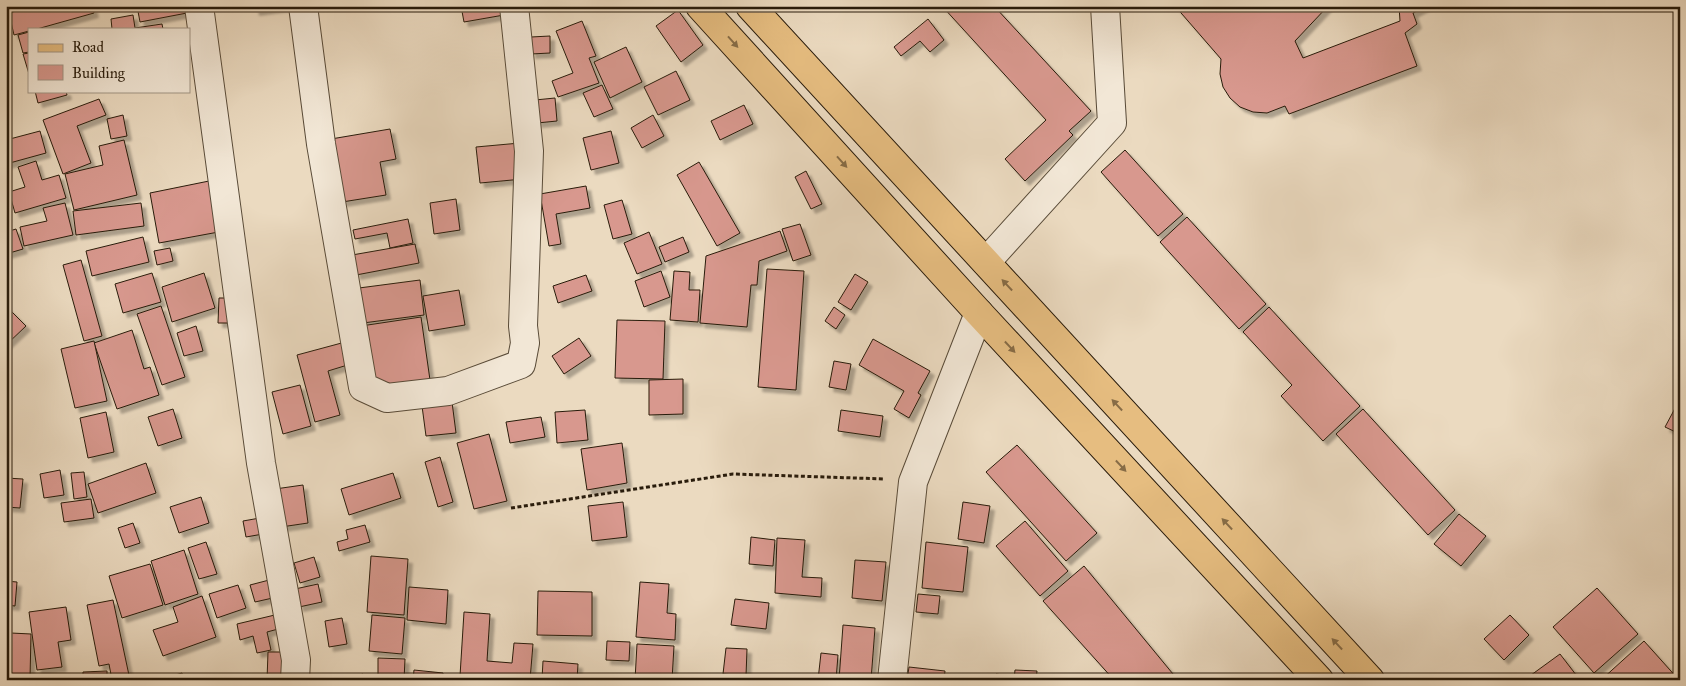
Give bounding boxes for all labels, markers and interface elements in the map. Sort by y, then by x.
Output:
legend [28,28,190,92]
one-way arrow [727,36,738,49]
text: Road [72,38,104,56]
text: Building [72,64,126,82]
one-way arrow [836,156,848,168]
one-way arrow [1001,280,1013,292]
one-way arrow [1005,341,1016,354]
one-way arrow [1111,399,1123,411]
one-way arrow [1115,460,1127,472]
one-way arrow [1221,519,1233,531]
one-way arrow [1331,638,1343,650]

